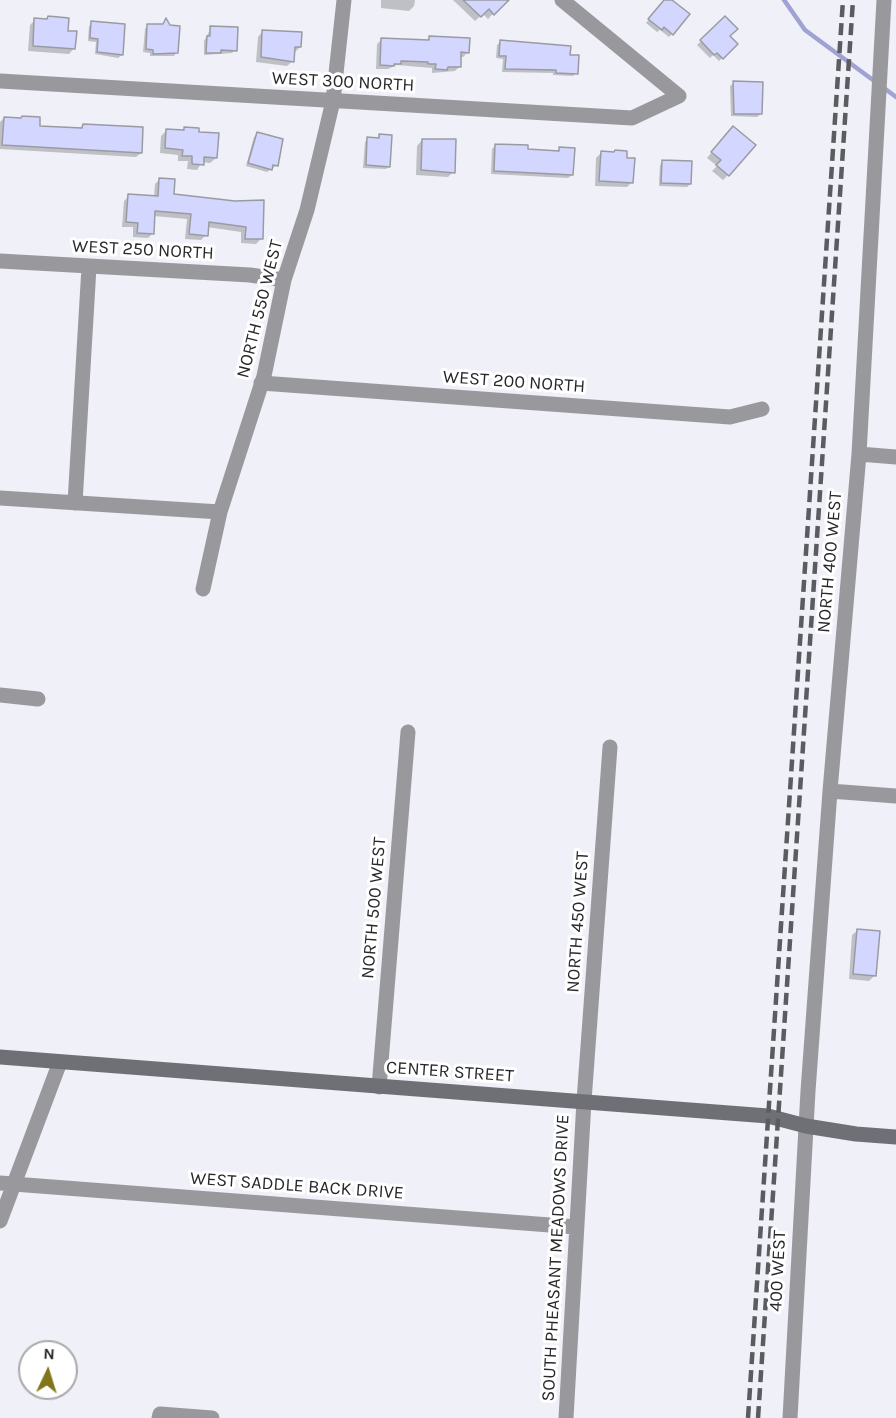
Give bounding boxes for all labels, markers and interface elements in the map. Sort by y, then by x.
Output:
street label: WEST 300 NORTH [271,67,415,97]
street label: WEST 250 NORTH [72,236,214,264]
street label: NORTH 550 WEST [232,238,288,380]
street label: WEST 200 NORTH [442,366,586,398]
street label: NORTH 400 WEST [813,490,847,634]
street label: NORTH 500 WEST [357,836,391,980]
street label: NORTH 450 WEST [562,851,594,993]
street label: CENTER STREET [385,1057,515,1087]
street label: SOUTH PHEASANT MEADOWS DRIVE [538,1114,574,1402]
street label: WEST SADDLE BACK DRIVE [189,1168,405,1204]
street label: 400 WEST [765,1230,791,1312]
north arrow [18,1340,78,1400]
text: N [43,1344,56,1363]

